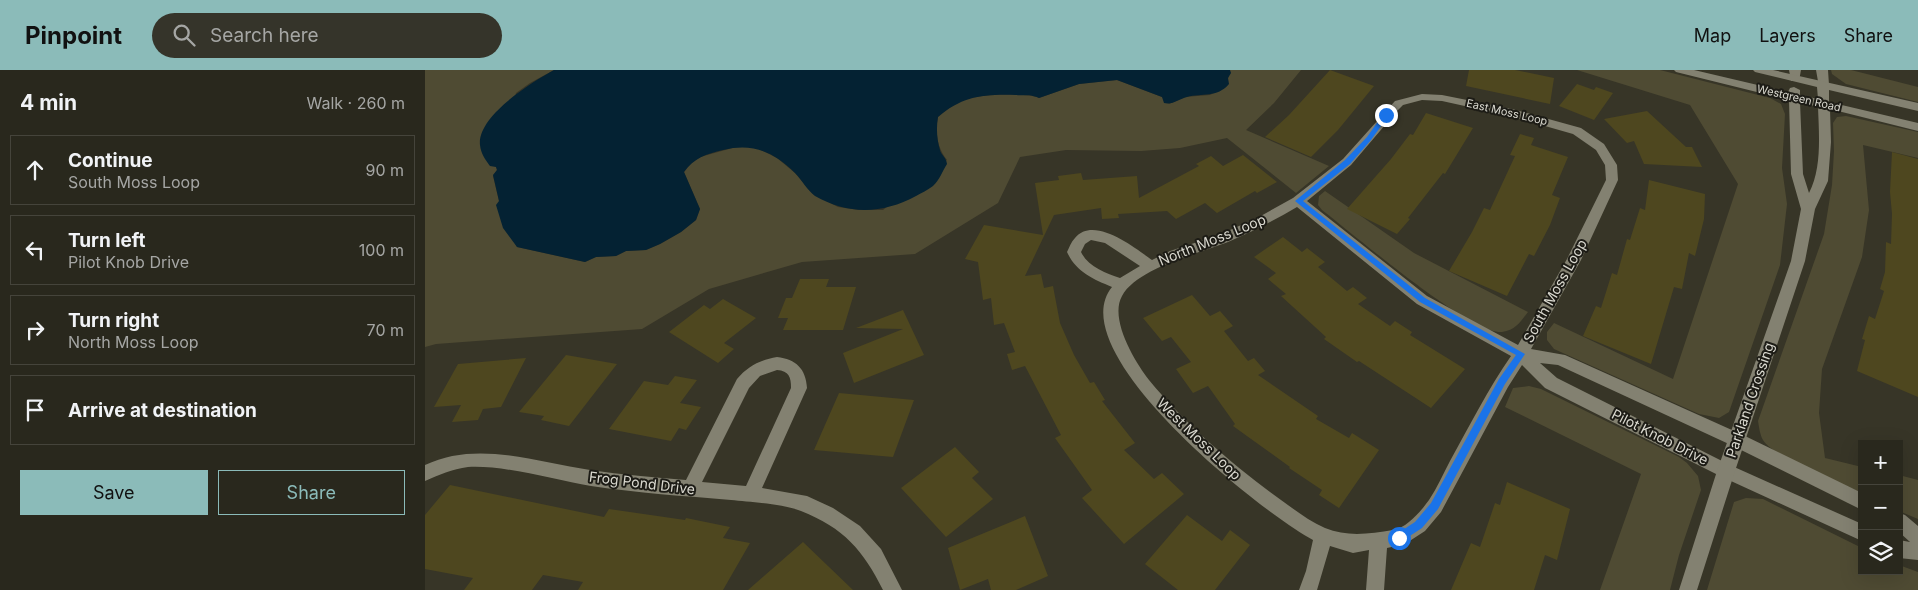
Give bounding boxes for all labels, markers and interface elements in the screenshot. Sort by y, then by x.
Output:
search box [152,13,502,58]
text: Pinpoint [25,21,122,50]
icon: search [170,21,198,49]
text: Search here [210,24,319,47]
text: Map [1694,25,1731,46]
text: Layers [1759,25,1816,46]
text: Share [1844,25,1893,46]
street label: Westgreen Road [1756,82,1842,114]
text: 4 min [20,90,77,115]
text: Walk · 260 m [307,93,405,113]
street label: East Moss Loop [1465,96,1549,128]
route end [1375,104,1398,127]
text: Continue [68,149,153,172]
icon: ahead [21,156,49,184]
text: 90 m [365,160,404,180]
text: South Moss Loop [68,172,200,192]
street label: North Moss Loop [1156,210,1268,269]
text: Turn left [68,229,146,252]
icon: left [21,236,49,264]
street label: South Moss Loop [1519,236,1590,345]
text: 100 m [359,240,404,260]
text: Pilot Knob Drive [68,252,189,272]
text: Turn right [68,309,159,332]
icon: right [21,316,49,344]
text: 70 m [367,320,404,340]
text: North Moss Loop [68,332,199,352]
street label: Parkland Crossing [1722,340,1777,460]
street label: West Moss Loop [1154,394,1245,483]
icon: arrive [21,396,49,424]
text: Arrive at destination [68,399,257,422]
street label: Pilot Knob Drive [1609,405,1711,468]
map controls [1858,440,1903,575]
button: + [1858,440,1903,485]
street label: Frog Pond Drive [588,468,696,497]
button: Save [20,470,208,515]
button: Share [218,470,405,515]
button: − [1858,485,1903,530]
route start [1388,527,1411,550]
button: layers [1858,530,1903,575]

